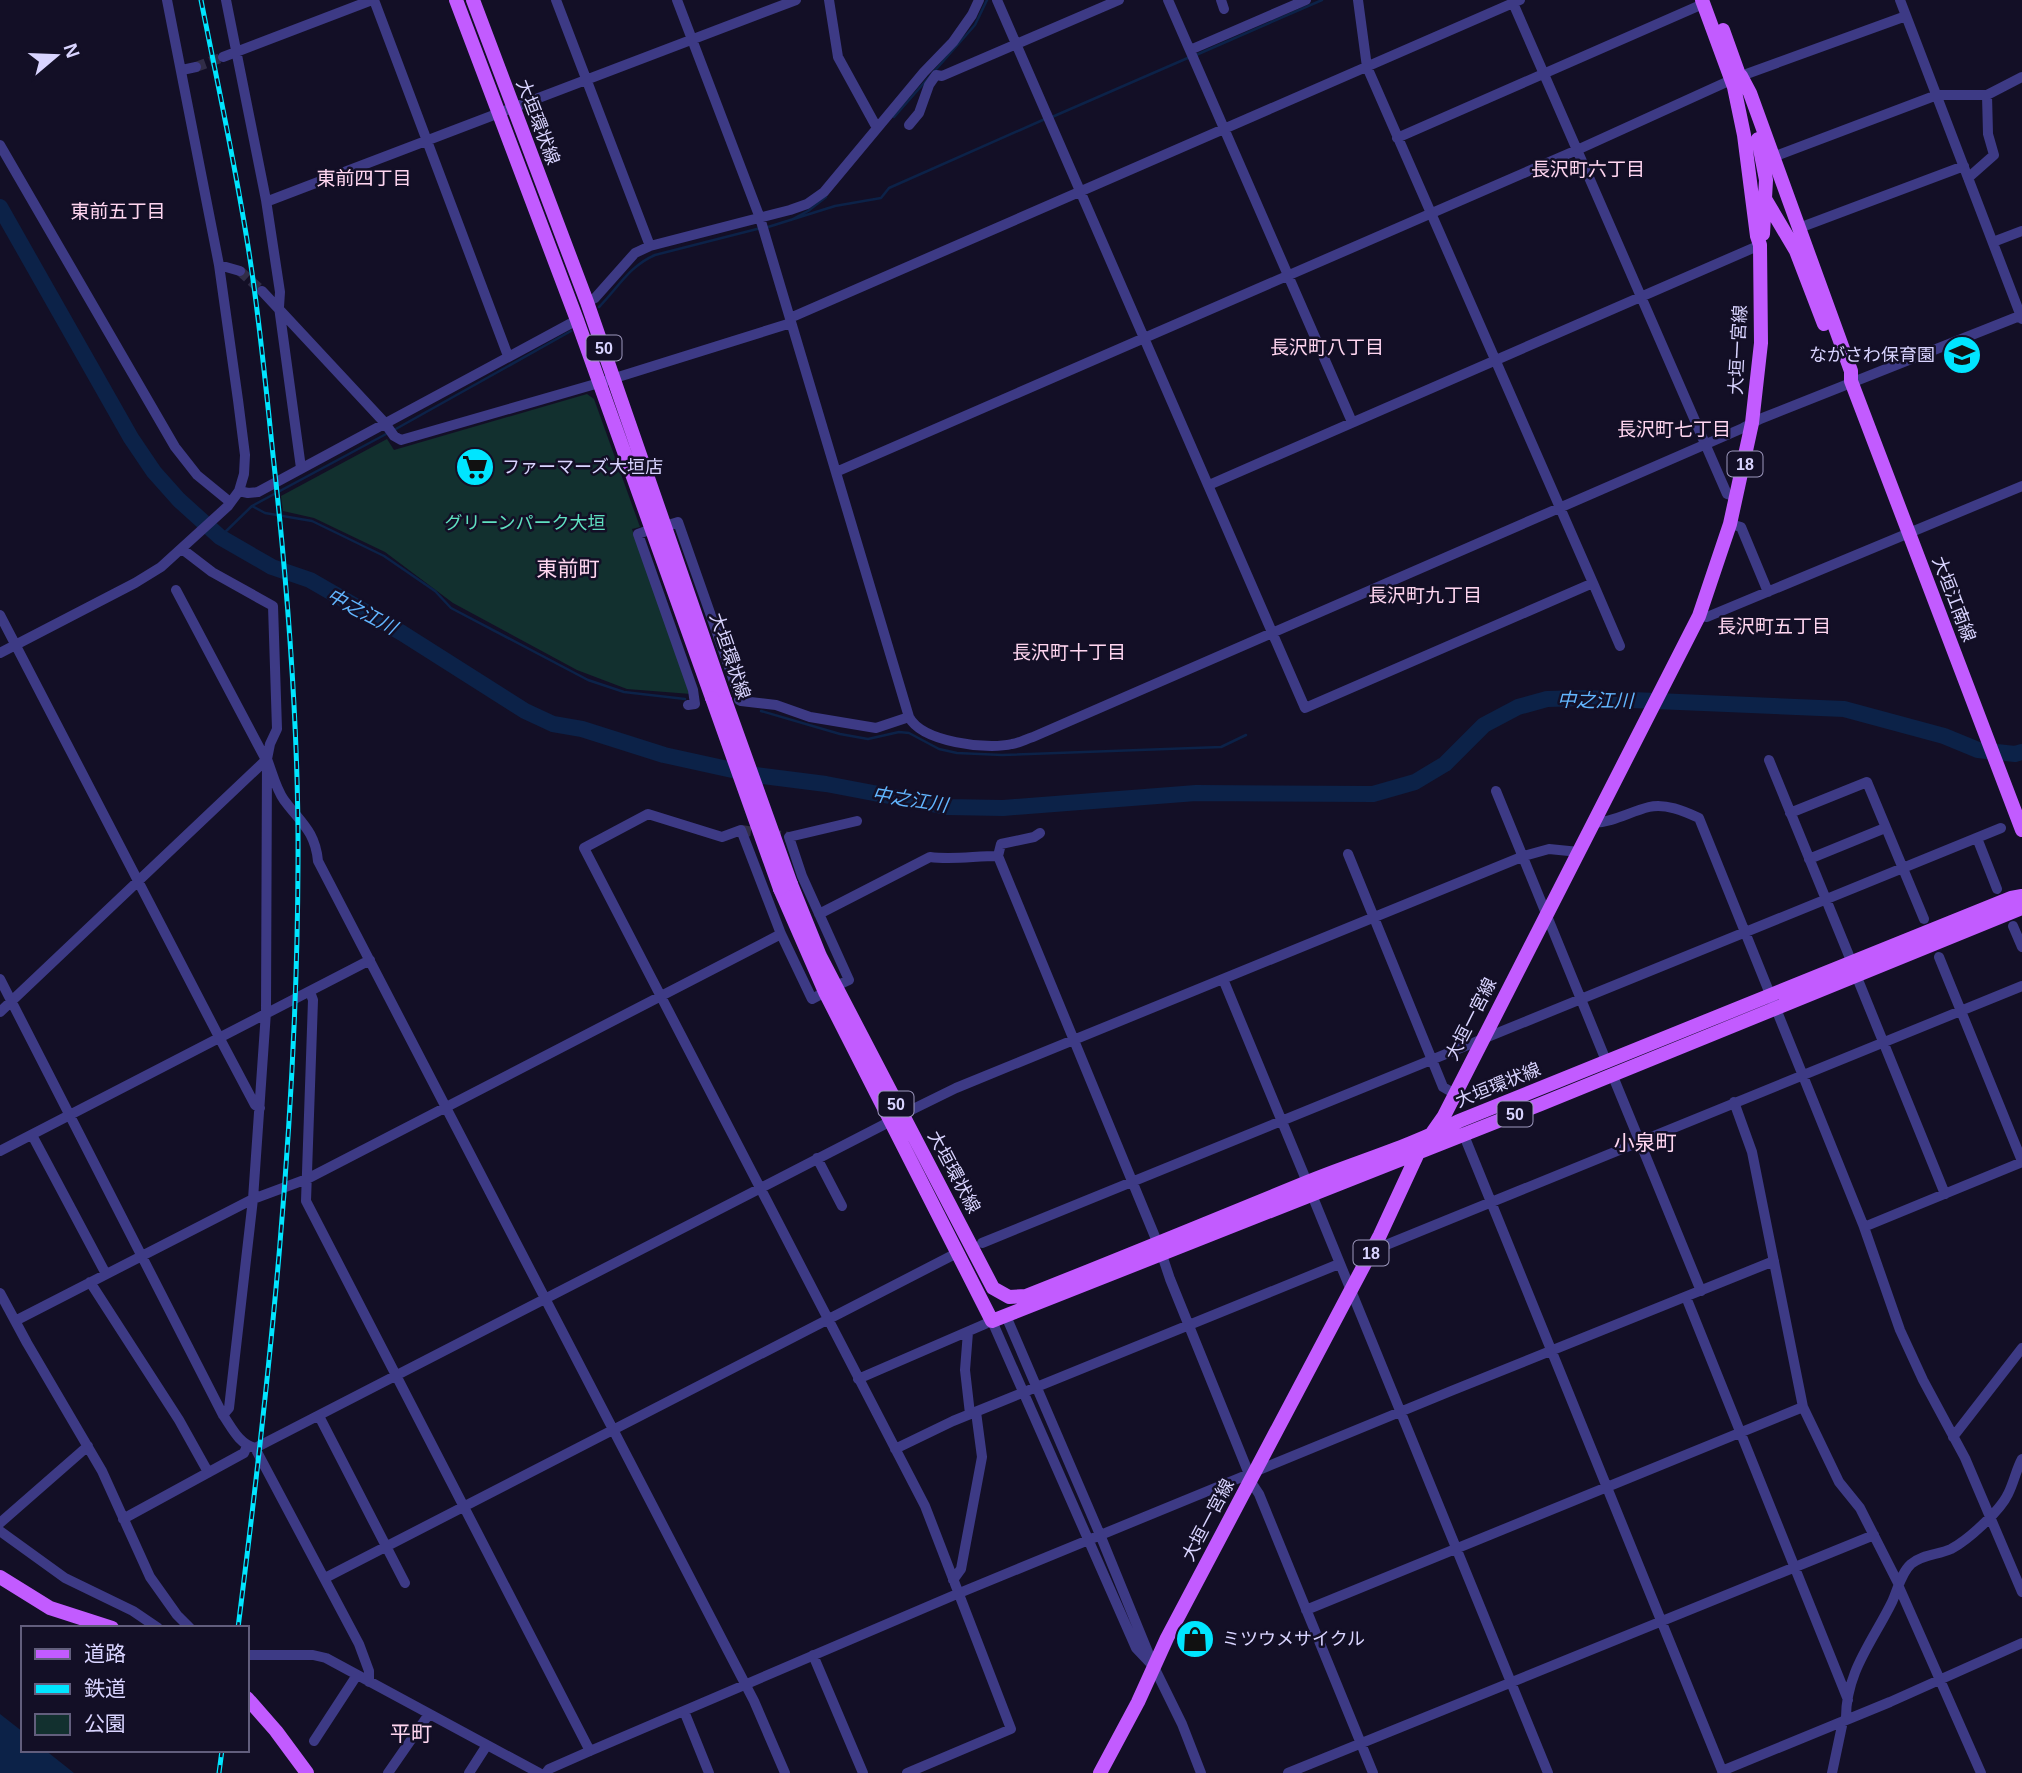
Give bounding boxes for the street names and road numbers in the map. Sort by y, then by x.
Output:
street label: 大垣環状線 [513,76,563,168]
street label: 大垣一宮線 [1726,305,1750,395]
road number: 50 [586,336,622,360]
road number: 18 [1728,452,1762,477]
street label: 大垣江南線 [1929,553,1979,645]
street label: 大垣環状線 [706,610,754,702]
street label: 大垣一宮線 [1442,974,1500,1064]
street label: 大垣環状線 [1453,1059,1543,1111]
road number: 50 [878,1092,914,1116]
road number: 50 [1498,1102,1532,1126]
street label: 大垣環状線 [924,1128,984,1216]
road number: 18 [1354,1240,1388,1266]
street label: 大垣一宮線 [1178,1476,1238,1564]

